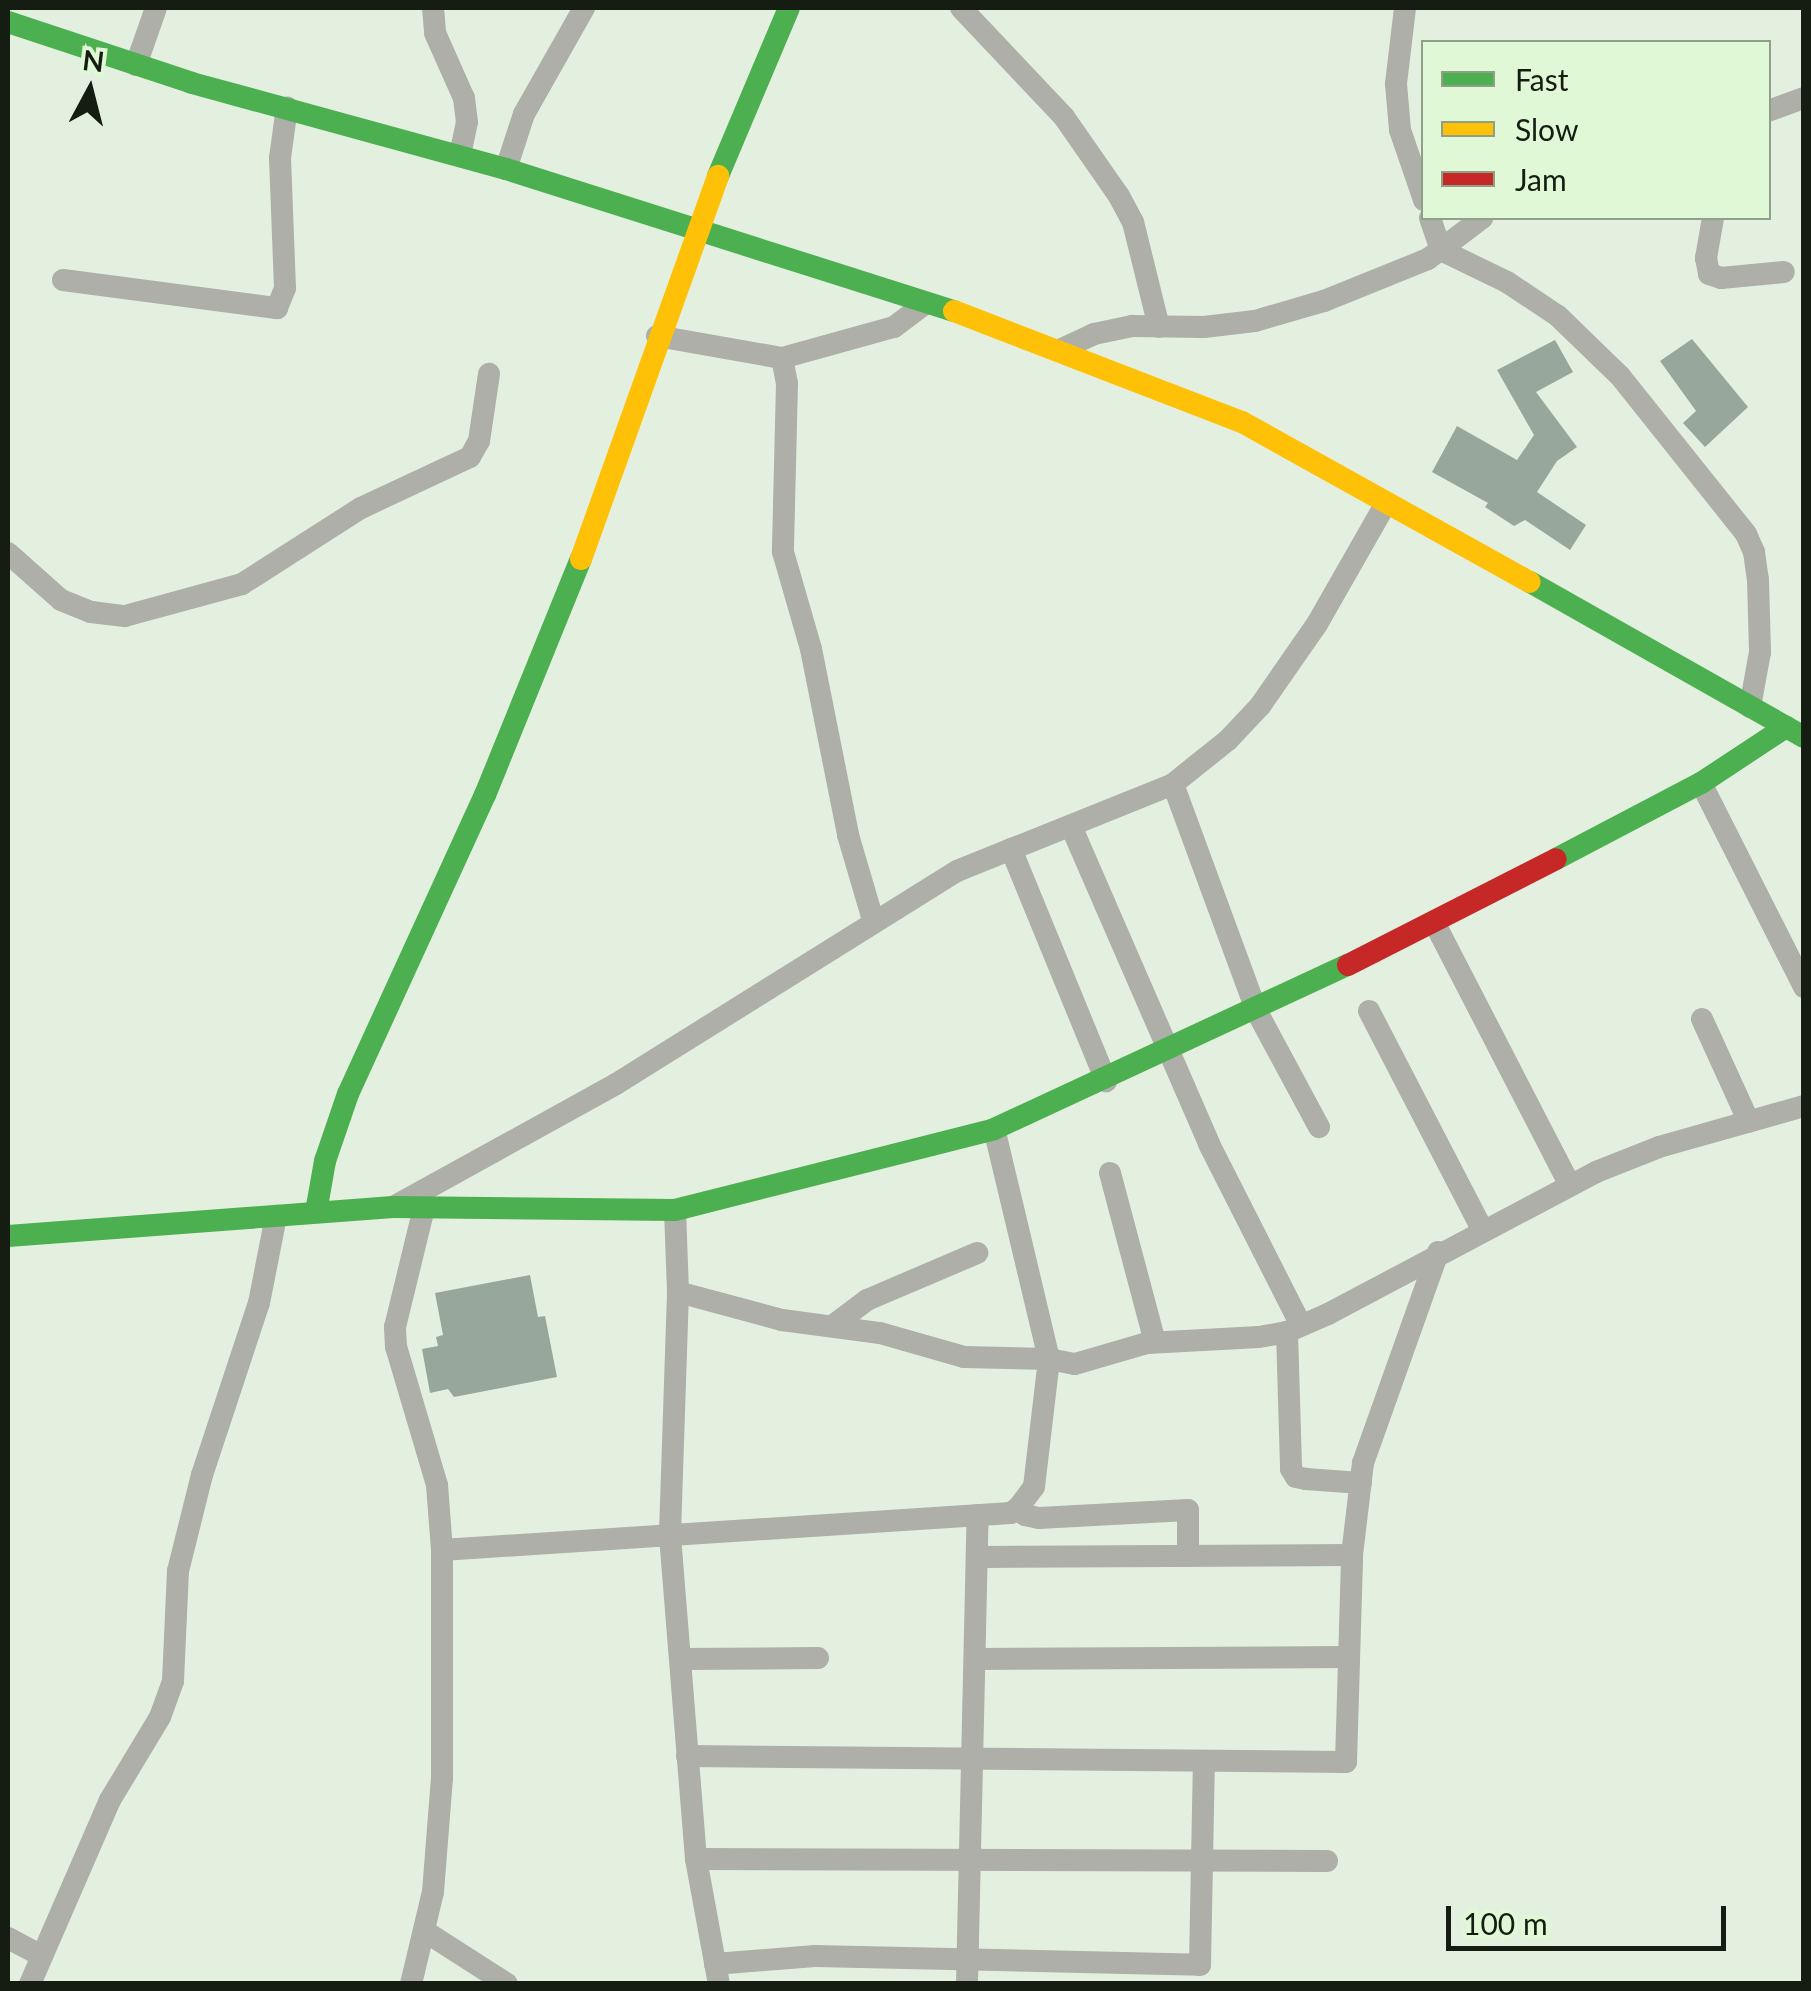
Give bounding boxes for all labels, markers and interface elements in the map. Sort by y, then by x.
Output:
north arrow [40,40,140,140]
legend [1421,40,1771,220]
text: N [81,42,106,78]
text: Fast [1515,61,1569,97]
text: Slow [1515,111,1578,147]
text: Jam [1515,161,1567,197]
scale bar [1451,1886,1731,1948]
text: 100 m [1463,1905,1548,1941]

